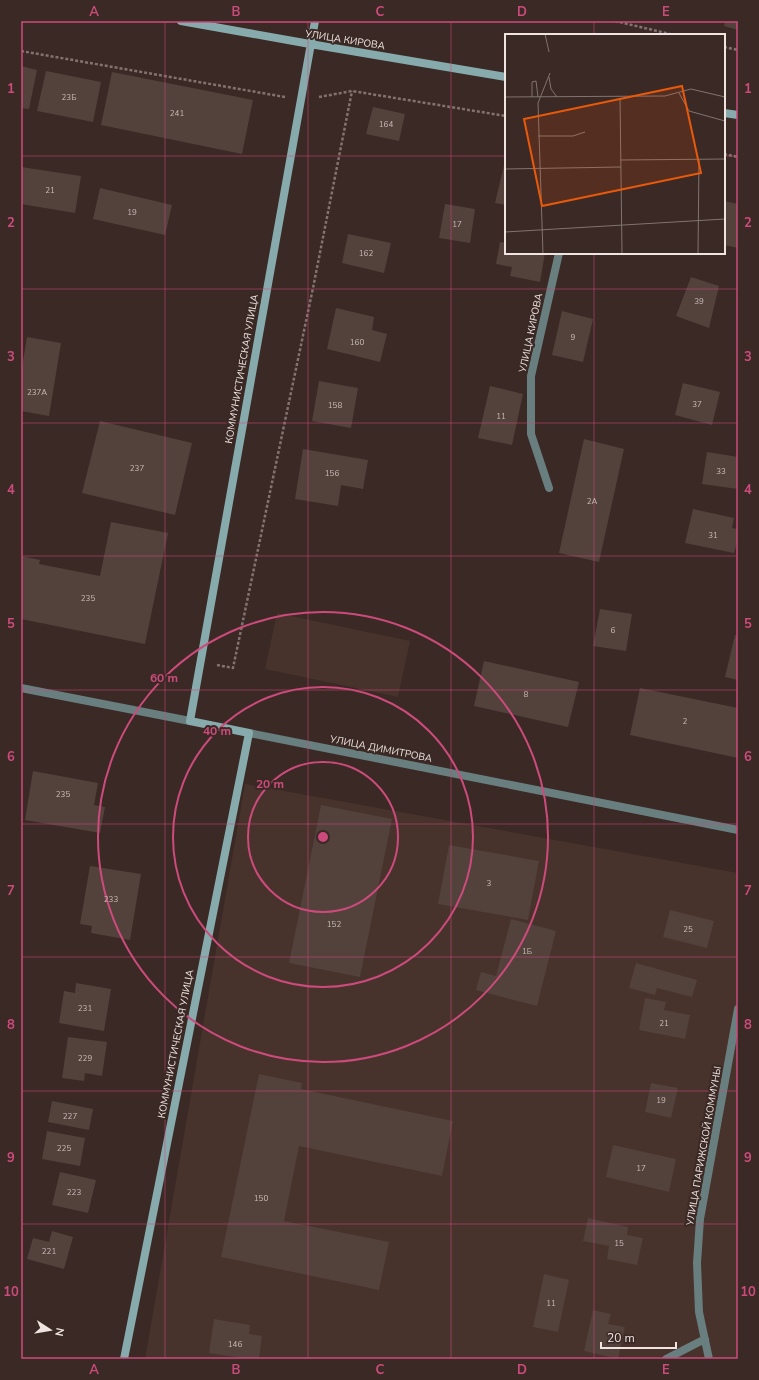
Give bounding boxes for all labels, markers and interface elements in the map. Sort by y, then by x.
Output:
text: A [89,3,99,21]
text: B [232,3,241,21]
text: C [376,3,385,21]
text: D [517,3,527,21]
text: E [662,3,670,21]
street label: УЛИЦА КИРОВА [303,27,387,53]
inset map [505,34,725,254]
text: 1 [7,80,15,98]
text: 1 [744,80,752,98]
house number: 23Б [62,92,76,103]
house number: 241 [170,108,184,119]
house number: 164 [379,119,393,130]
house number: 21 [45,185,55,196]
house number: 19 [127,207,137,218]
text: 2 [7,214,15,232]
text: 2 [744,214,752,232]
house number: 17 [452,219,462,230]
house number: 162 [359,248,373,259]
street label: УЛИЦА КИРОВА [516,291,546,375]
street label: КОММУНИСТИЧЕСКАЯ УЛИЦА [222,293,262,445]
house number: 39 [694,296,704,307]
house number: 9 [571,332,576,343]
house number: 160 [350,337,364,348]
text: 3 [7,348,15,366]
text: 3 [744,348,752,366]
house number: 237А [27,387,47,398]
house number: 37 [692,399,702,410]
house number: 158 [328,400,342,411]
house number: 11 [496,411,506,422]
house number: 237 [130,463,144,474]
house number: 33 [716,466,726,477]
house number: 156 [325,468,339,479]
text: 4 [7,481,15,499]
text: 4 [744,481,752,499]
house number: 2А [587,496,597,507]
house number: 31 [708,530,718,541]
house number: 235 [81,593,95,604]
text: 5 [7,615,15,633]
text: 5 [744,615,752,633]
house number: 6 [611,625,616,636]
text: 60 m [150,670,178,686]
house number: 8 [524,689,529,700]
house number: 2 [683,716,688,727]
text: 40 m [203,723,231,739]
street label: УЛИЦА ДИМИТРОВА [328,732,434,766]
text: 6 [7,748,15,766]
text: 6 [744,748,752,766]
text: 20 m [256,776,284,792]
house number: 235 [56,789,70,800]
centre of rings [316,830,330,844]
house number: 3 [487,878,492,889]
text: 7 [7,882,15,900]
text: 7 [744,882,752,900]
house number: 233 [104,894,118,905]
house number: 152 [327,919,341,930]
house number: 25 [683,924,693,935]
house number: 1Б [522,946,532,957]
street label: КОММУНИСТИЧЕСКАЯ УЛИЦА [155,968,197,1120]
house number: 231 [78,1003,92,1014]
text: 8 [7,1016,15,1034]
text: 8 [744,1016,752,1034]
house number: 21 [659,1018,669,1029]
house number: 229 [78,1053,92,1064]
street label: УЛИЦА ПАРИЖСКОЙ КОММУНЫ [683,1065,725,1228]
house number: 19 [656,1095,666,1106]
house number: 227 [63,1111,77,1122]
house number: 225 [57,1143,71,1154]
text: 9 [7,1149,15,1167]
text: 9 [744,1149,752,1167]
house number: 17 [636,1163,646,1174]
house number: 223 [67,1187,81,1198]
house number: 150 [254,1193,268,1204]
house number: 15 [614,1238,624,1249]
house number: 221 [42,1246,56,1257]
text: 10 [3,1283,19,1301]
text: 10 [740,1283,756,1301]
house number: 11 [546,1298,556,1309]
north arrow [30,1310,70,1350]
scale bar [601,1324,676,1350]
text: N [51,1326,67,1338]
text: 20 m [607,1330,635,1346]
house number: 146 [228,1339,242,1350]
text: A [89,1361,99,1379]
text: B [232,1361,241,1379]
text: C [376,1361,385,1379]
text: D [517,1361,527,1379]
text: E [662,1361,670,1379]

